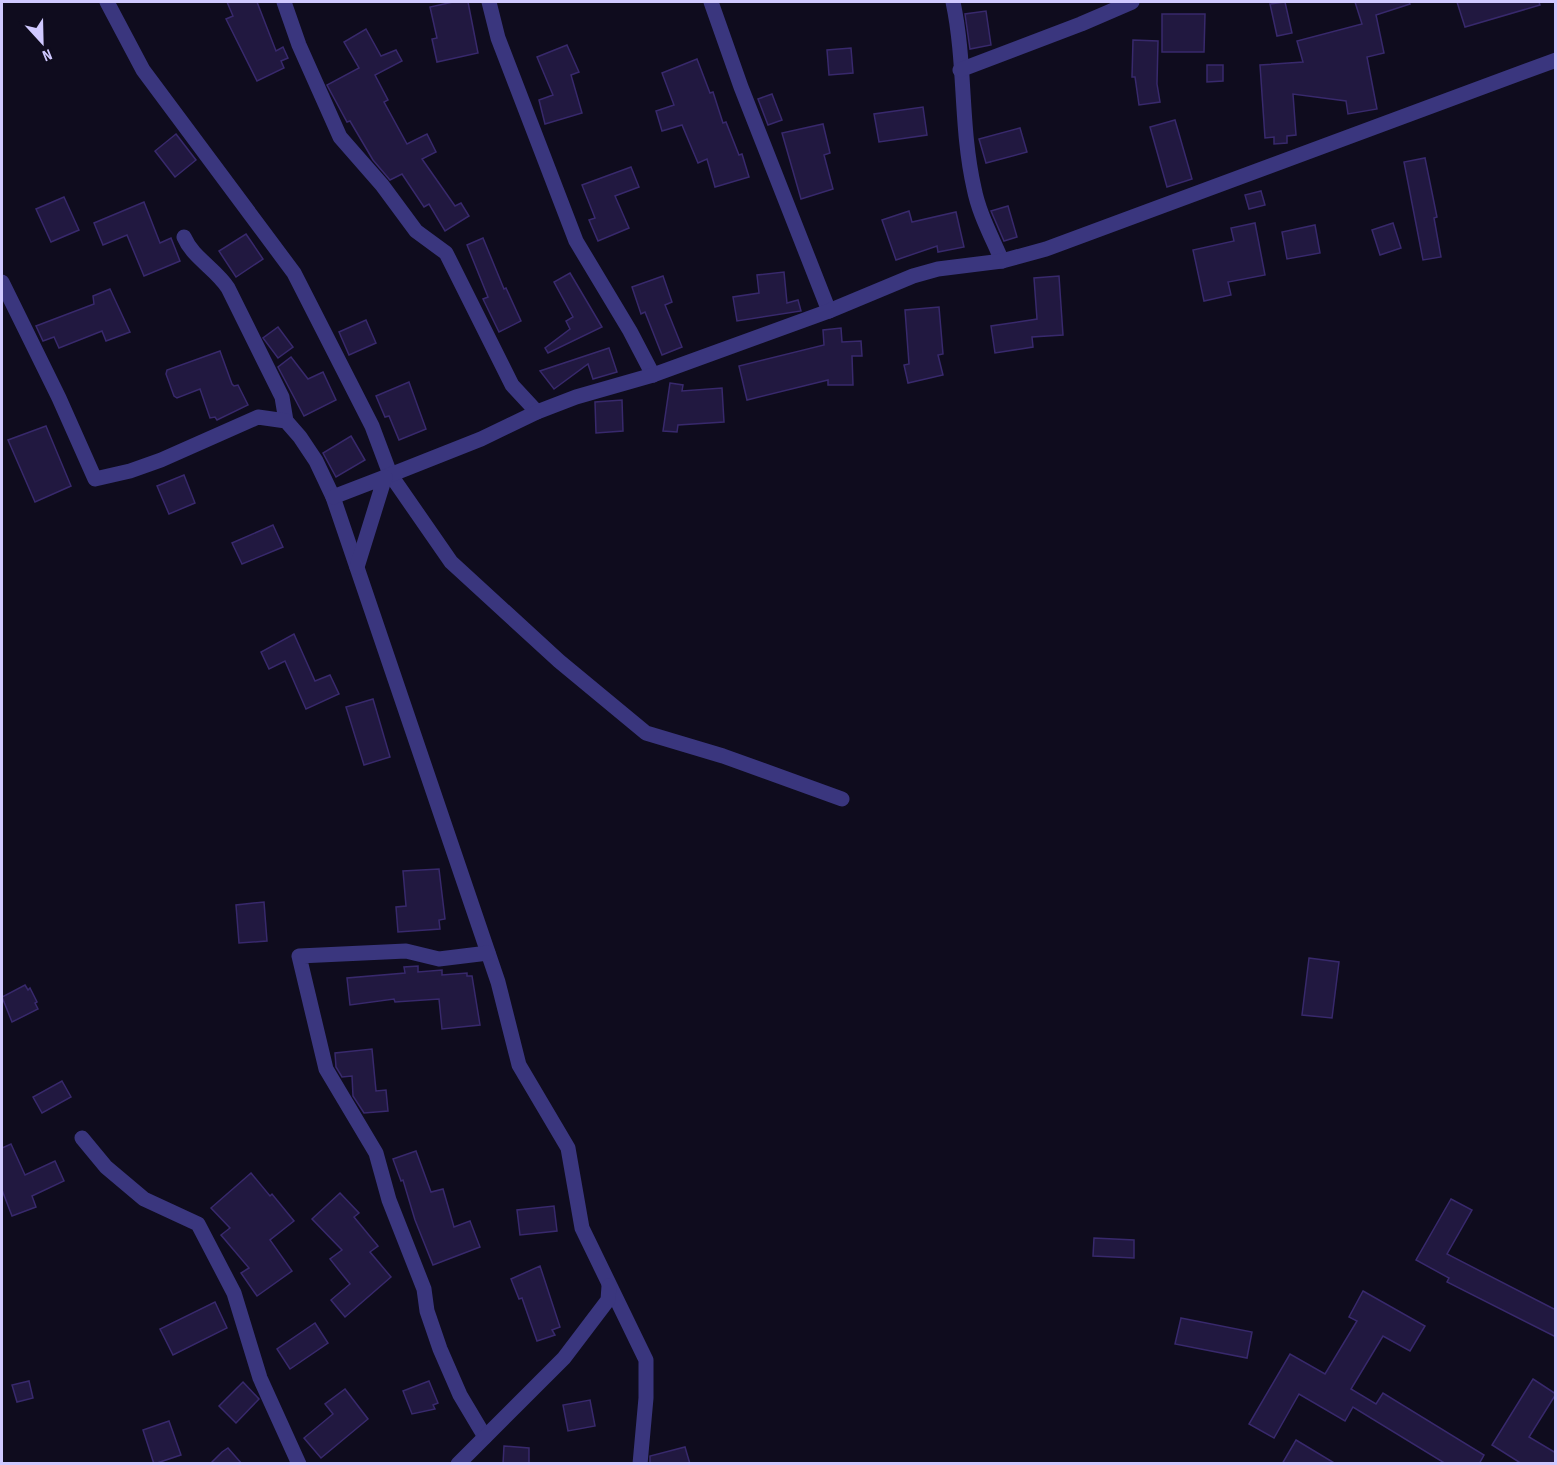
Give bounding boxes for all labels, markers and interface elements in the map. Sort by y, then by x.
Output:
north arrow [12,12,72,72]
text: N [40,44,55,65]

